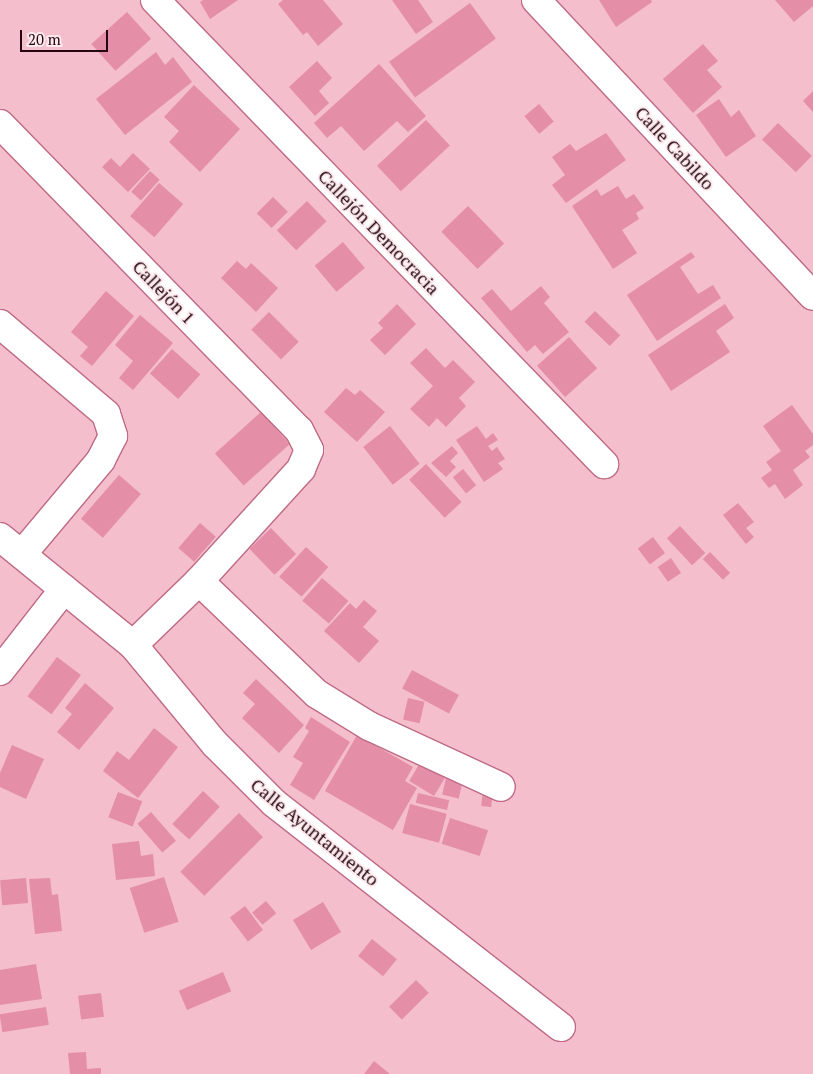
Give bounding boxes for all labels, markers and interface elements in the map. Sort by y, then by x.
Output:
scale bar [22,20,110,52]
text: 20 m [28,29,61,49]
street label: Calle Cabildo [631,102,719,194]
street label: Callejón Democracia [314,165,444,299]
street label: Callejón 1 [128,256,200,328]
street label: Calle Ayuntamiento [246,774,384,890]

